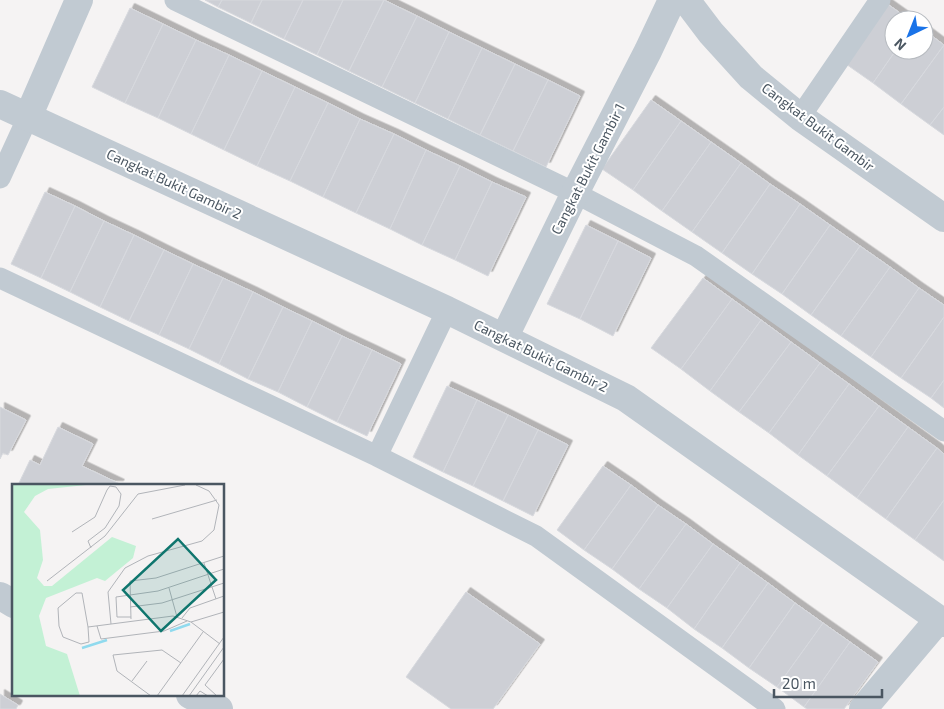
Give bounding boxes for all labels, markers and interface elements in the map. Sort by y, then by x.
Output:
north arrow [884,10,934,60]
text: N [890,35,909,55]
street label: Cangkat Bukit Gambir [759,79,878,175]
street label: Cangkat Bukit Gambir 1 [547,100,628,237]
street label: Cangkat Bukit Gambir 2 [104,145,245,222]
street label: Cangkat Bukit Gambir 2 [471,316,611,395]
inset map [12,484,225,696]
scale bar [774,666,882,698]
text: 20 m [782,674,816,692]

